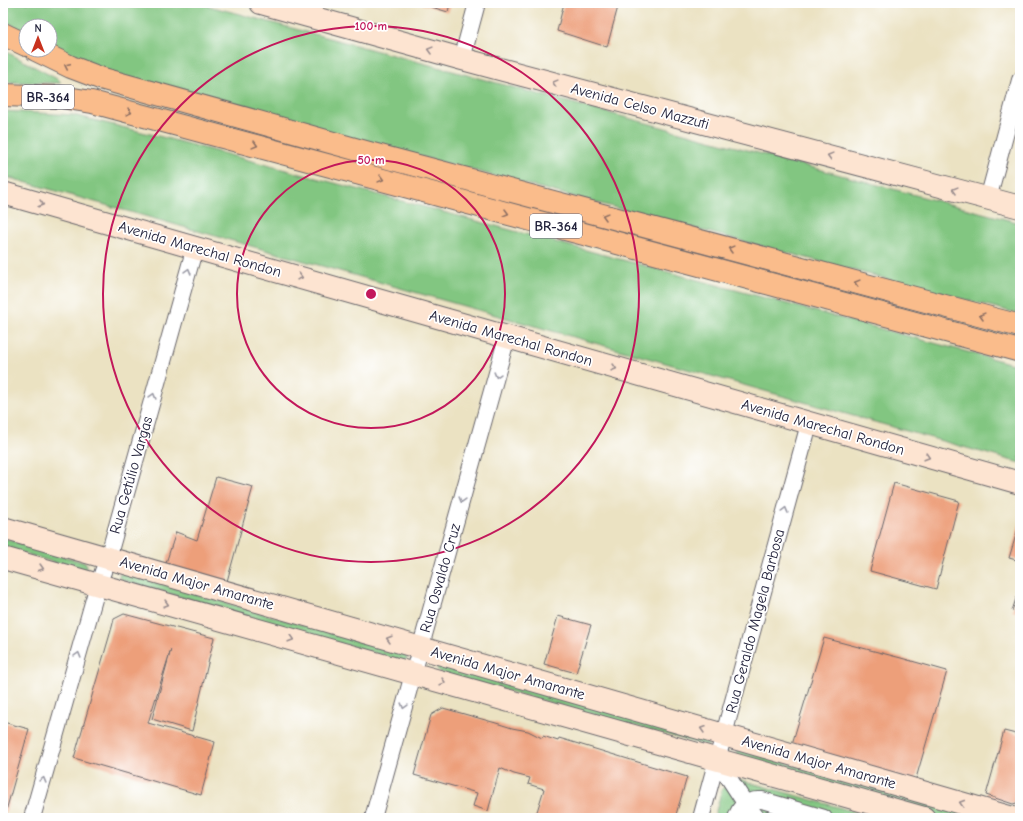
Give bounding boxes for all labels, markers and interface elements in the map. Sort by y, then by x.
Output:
north arrow [18,18,58,58]
text: 100 m [355,19,387,33]
text: N [34,22,42,35]
one-way arrow [426,46,433,55]
one-way arrow [64,63,72,71]
street label: Avenida Celso Mazzuti [569,79,711,133]
one-way arrow [552,80,558,88]
road number: BR-364 [22,85,74,109]
one-way arrow [126,107,133,115]
one-way arrow [252,141,258,149]
text: 50 m [357,153,385,167]
one-way arrow [826,153,833,161]
one-way arrow [377,174,384,183]
one-way arrow [952,186,959,195]
one-way arrow [37,199,44,207]
one-way arrow [502,208,509,217]
one-way arrow [602,212,609,221]
road number: BR-364 [530,214,582,238]
street label: Avenida Marechal Rondon [116,217,284,281]
one-way arrow [728,245,735,254]
one-way arrow [183,268,192,275]
one-way arrow [297,272,304,281]
one-way arrow [853,279,860,287]
centre of rings [364,287,378,301]
street label: Avenida Marechal Rondon [427,306,595,370]
one-way arrow [979,312,986,321]
one-way arrow [610,363,617,371]
one-way arrow [493,371,502,378]
one-way arrow [148,393,157,400]
street label: Avenida Marechal Rondon [739,395,907,459]
street label: Rua Getúlio Vargas [106,414,156,536]
one-way arrow [923,452,930,461]
one-way arrow [458,496,467,503]
one-way arrow [781,507,789,514]
street label: Rua Osvaldo Cruz [416,521,464,635]
street label: Rua Geraldo Magela Barbosa [722,527,788,715]
street label: Avenida Major Amarante [118,552,276,614]
one-way arrow [37,563,44,572]
one-way arrow [162,599,169,607]
one-way arrow [287,634,294,643]
one-way arrow [386,635,393,644]
street label: Avenida Major Amarante [429,642,587,704]
one-way arrow [73,652,82,659]
one-way arrow [439,677,446,686]
one-way arrow [400,702,409,709]
one-way arrow [699,725,706,734]
street label: Avenida Major Amarante [740,731,898,793]
one-way arrow [38,777,47,784]
one-way arrow [959,799,966,808]

